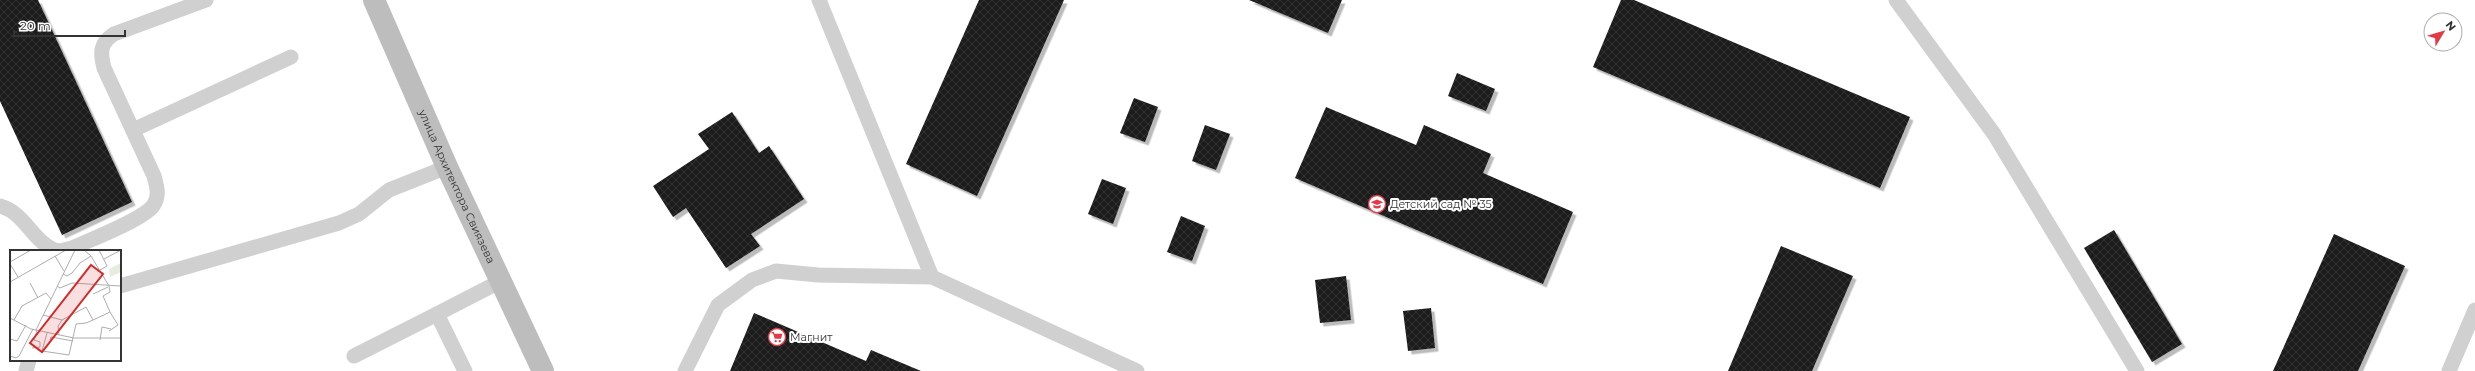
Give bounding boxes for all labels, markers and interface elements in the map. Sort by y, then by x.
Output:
scale bar [14,12,125,38]
north arrow [2423,12,2463,52]
text: 20 m [20,18,51,33]
text: N [2443,18,2459,34]
street label: улица Архитектора Свиязева [415,106,498,266]
school or university icon: Детский сад № 35 [1367,194,1387,214]
place label: Детский сад № 35 [1390,197,1492,211]
inset map [10,250,121,361]
supermarket icon: Магнит [767,327,787,347]
place label: Магнит [790,330,833,344]

